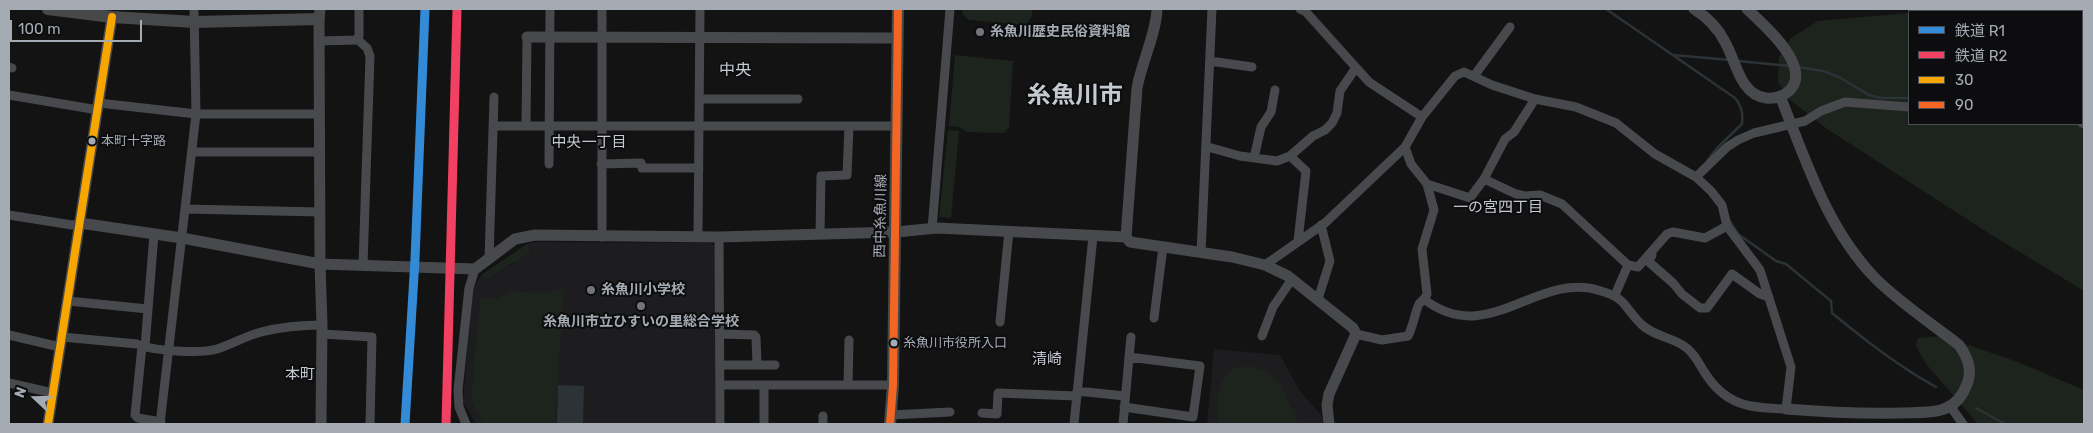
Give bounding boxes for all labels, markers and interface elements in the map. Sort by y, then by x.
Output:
scale bar [12,10,145,42]
legend [1908,10,2083,125]
text: 100 m [18,20,60,38]
text: 鉄道 R1 [1955,22,2005,40]
place label: 糸魚川歴史民俗資料館 [990,24,1130,40]
marker: 糸魚川歴史民俗資料館 [974,26,986,38]
text: 鉄道 R2 [1955,47,2007,65]
district label: 中央 [719,60,751,80]
text: 30 [1955,71,1974,89]
district label: 糸魚川市 [1027,82,1123,110]
text: 90 [1955,96,1973,114]
place label: 本町十字路 [101,133,166,149]
district label: 中央一丁目 [552,134,626,152]
marker: 本町十字路 [87,136,97,146]
street label: 西中糸魚川線 [872,174,890,258]
district label: 一の宮四丁目 [1453,199,1543,217]
place label: 糸魚川小学校 [601,282,685,298]
marker: 糸魚川小学校 [585,284,597,296]
marker: 糸魚川市立ひすいの里総合学校 [635,300,647,312]
place label: 糸魚川市立ひすいの里総合学校 [543,314,739,330]
place label: 糸魚川市役所入口 [903,335,1007,351]
marker: 糸魚川市役所入口 [889,338,899,348]
district label: 清崎 [1032,351,1062,369]
district label: 本町 [285,366,315,384]
north arrow [10,373,60,423]
text: N [11,385,30,400]

